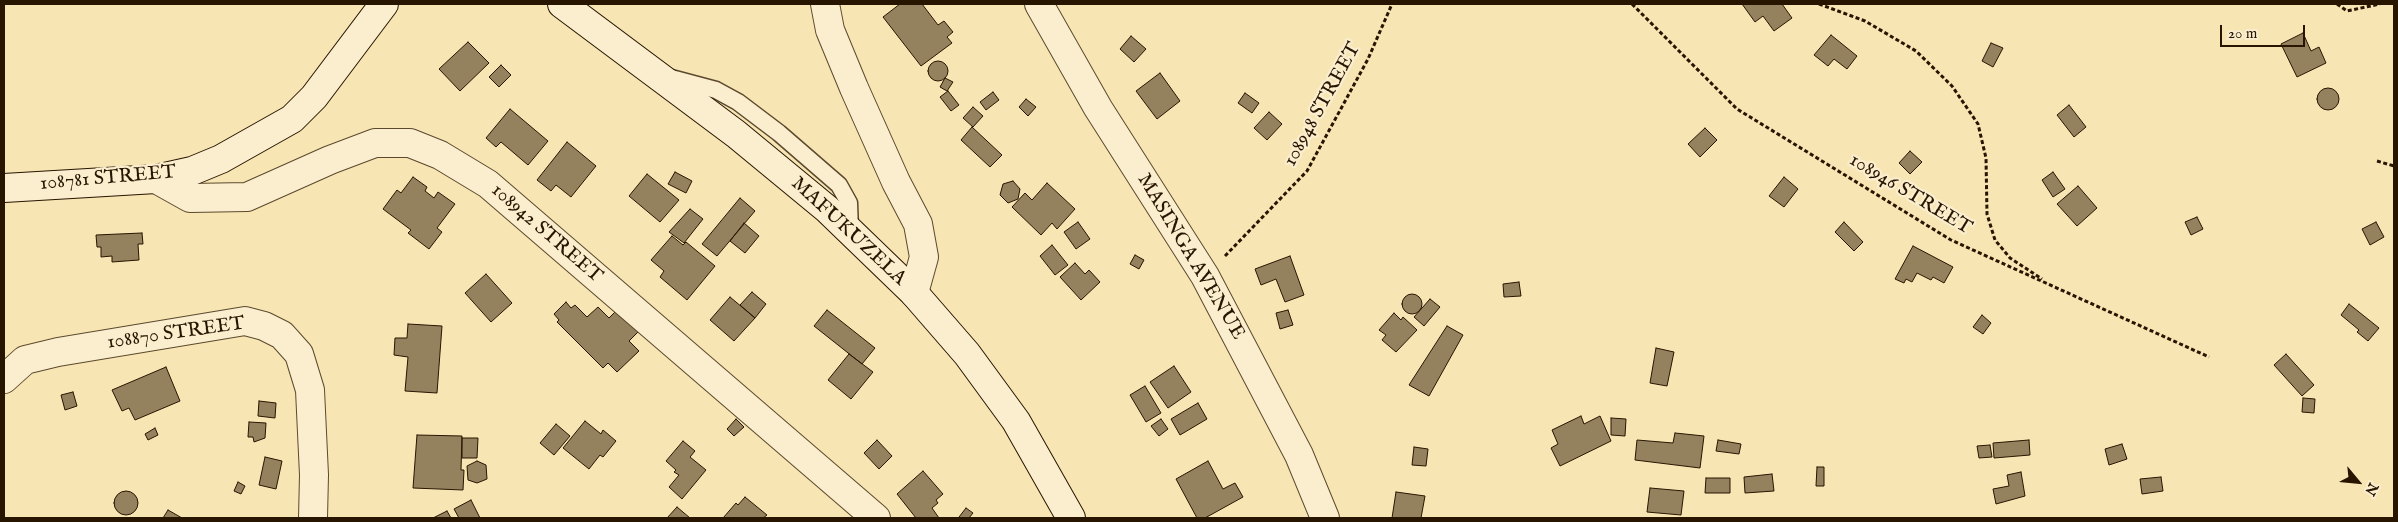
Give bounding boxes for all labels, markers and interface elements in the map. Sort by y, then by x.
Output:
scale bar [2223,15,2308,47]
text: 20 m [2228,24,2257,43]
street label: 108948 STREET [1279,39,1367,171]
street label: 108946 STREET [1844,149,1976,241]
street label: 108781 STREET [39,161,177,197]
street label: MASINGA AVENUE [1131,170,1249,344]
street label: MAFUKUZELA [785,173,911,291]
street label: 108942 STREET [486,179,606,289]
street label: 108870 STREET [106,312,246,356]
north arrow [2333,457,2383,507]
text: N [2360,479,2382,499]

